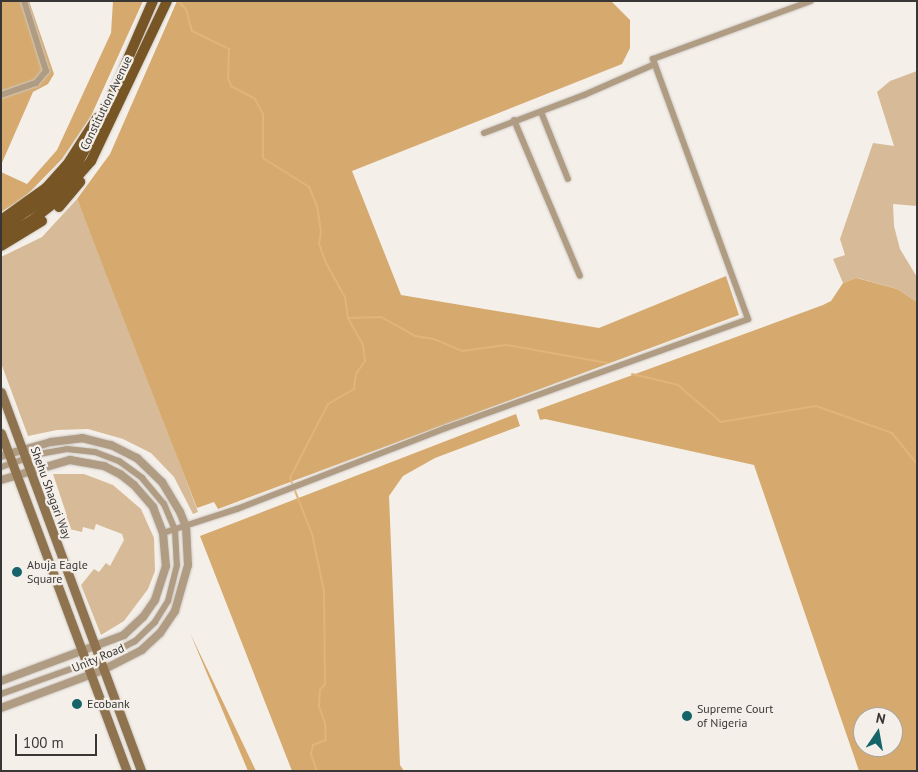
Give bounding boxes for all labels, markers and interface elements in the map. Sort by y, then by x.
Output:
street label: Constitution Avenue [77,53,135,153]
street label: Shehu Shagari Way [27,444,75,542]
place label: Abuja Eagle Square [27,558,88,586]
marker: Abuja Eagle Square [11,566,23,578]
street label: Unity Road [69,640,127,676]
place label: Ecobank [87,697,130,711]
marker: Ecobank [71,698,83,710]
place label: Supreme Court of Nigeria [697,702,773,730]
north arrow [853,707,903,757]
text: N [875,709,887,728]
marker: Supreme Court of Nigeria [681,710,693,722]
scale bar [18,724,100,756]
text: 100 m [23,733,64,752]

